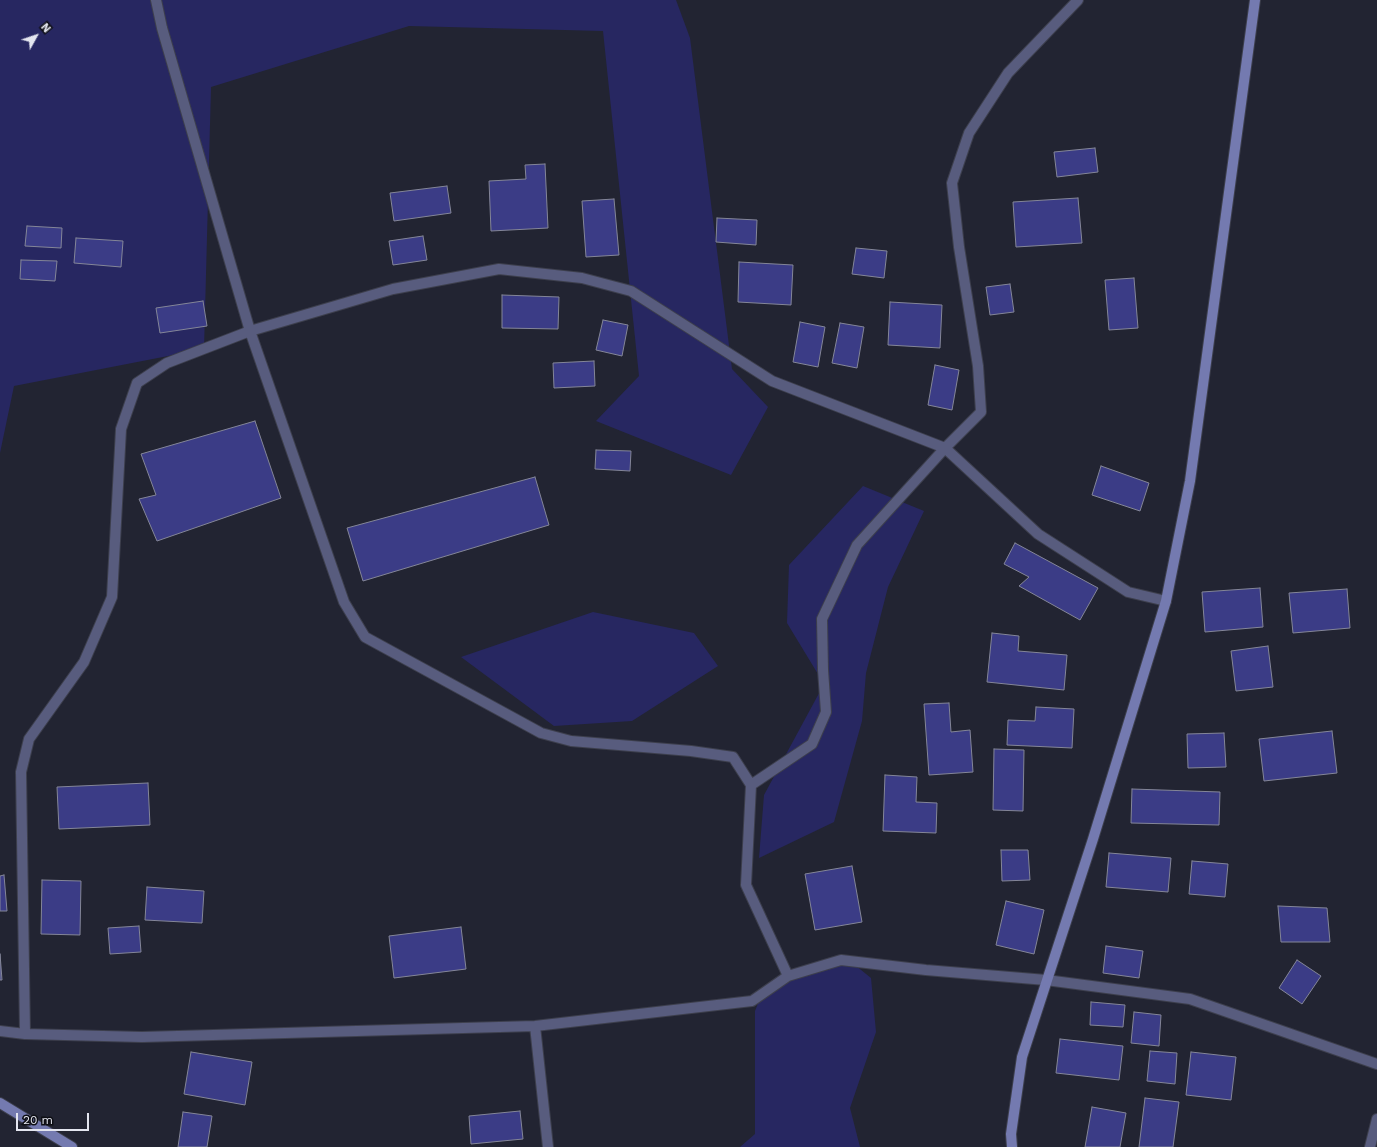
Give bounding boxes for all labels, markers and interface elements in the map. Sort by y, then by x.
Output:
north arrow [16,16,56,56]
text: N [38,21,53,35]
scale bar [18,1105,91,1131]
text: 20 m [23,1113,53,1127]

